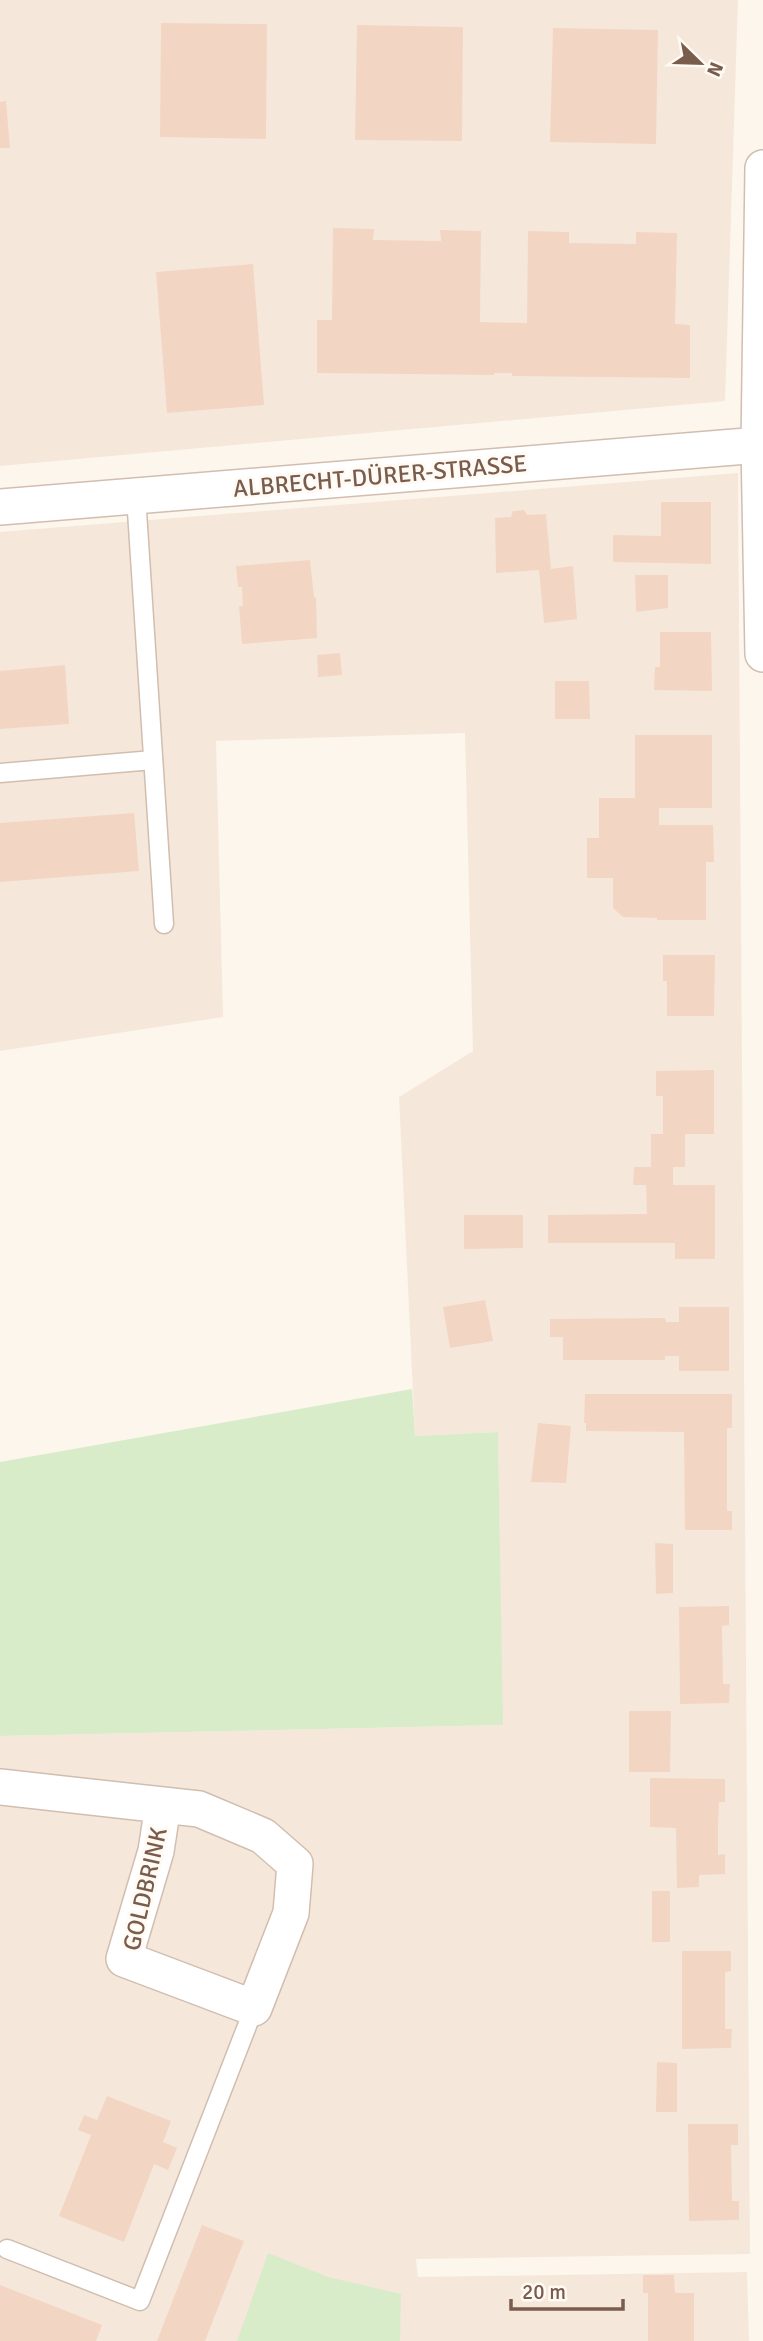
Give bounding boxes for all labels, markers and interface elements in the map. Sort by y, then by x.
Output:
north arrow [665,28,735,98]
text: N [701,58,728,80]
street label: ALBRECHT-DÜRER-STRASSE [232,448,528,504]
street label: GOLDBRINK [116,1824,174,1954]
scale bar [511,2268,623,2312]
text: 20 m [522,2279,566,2305]

